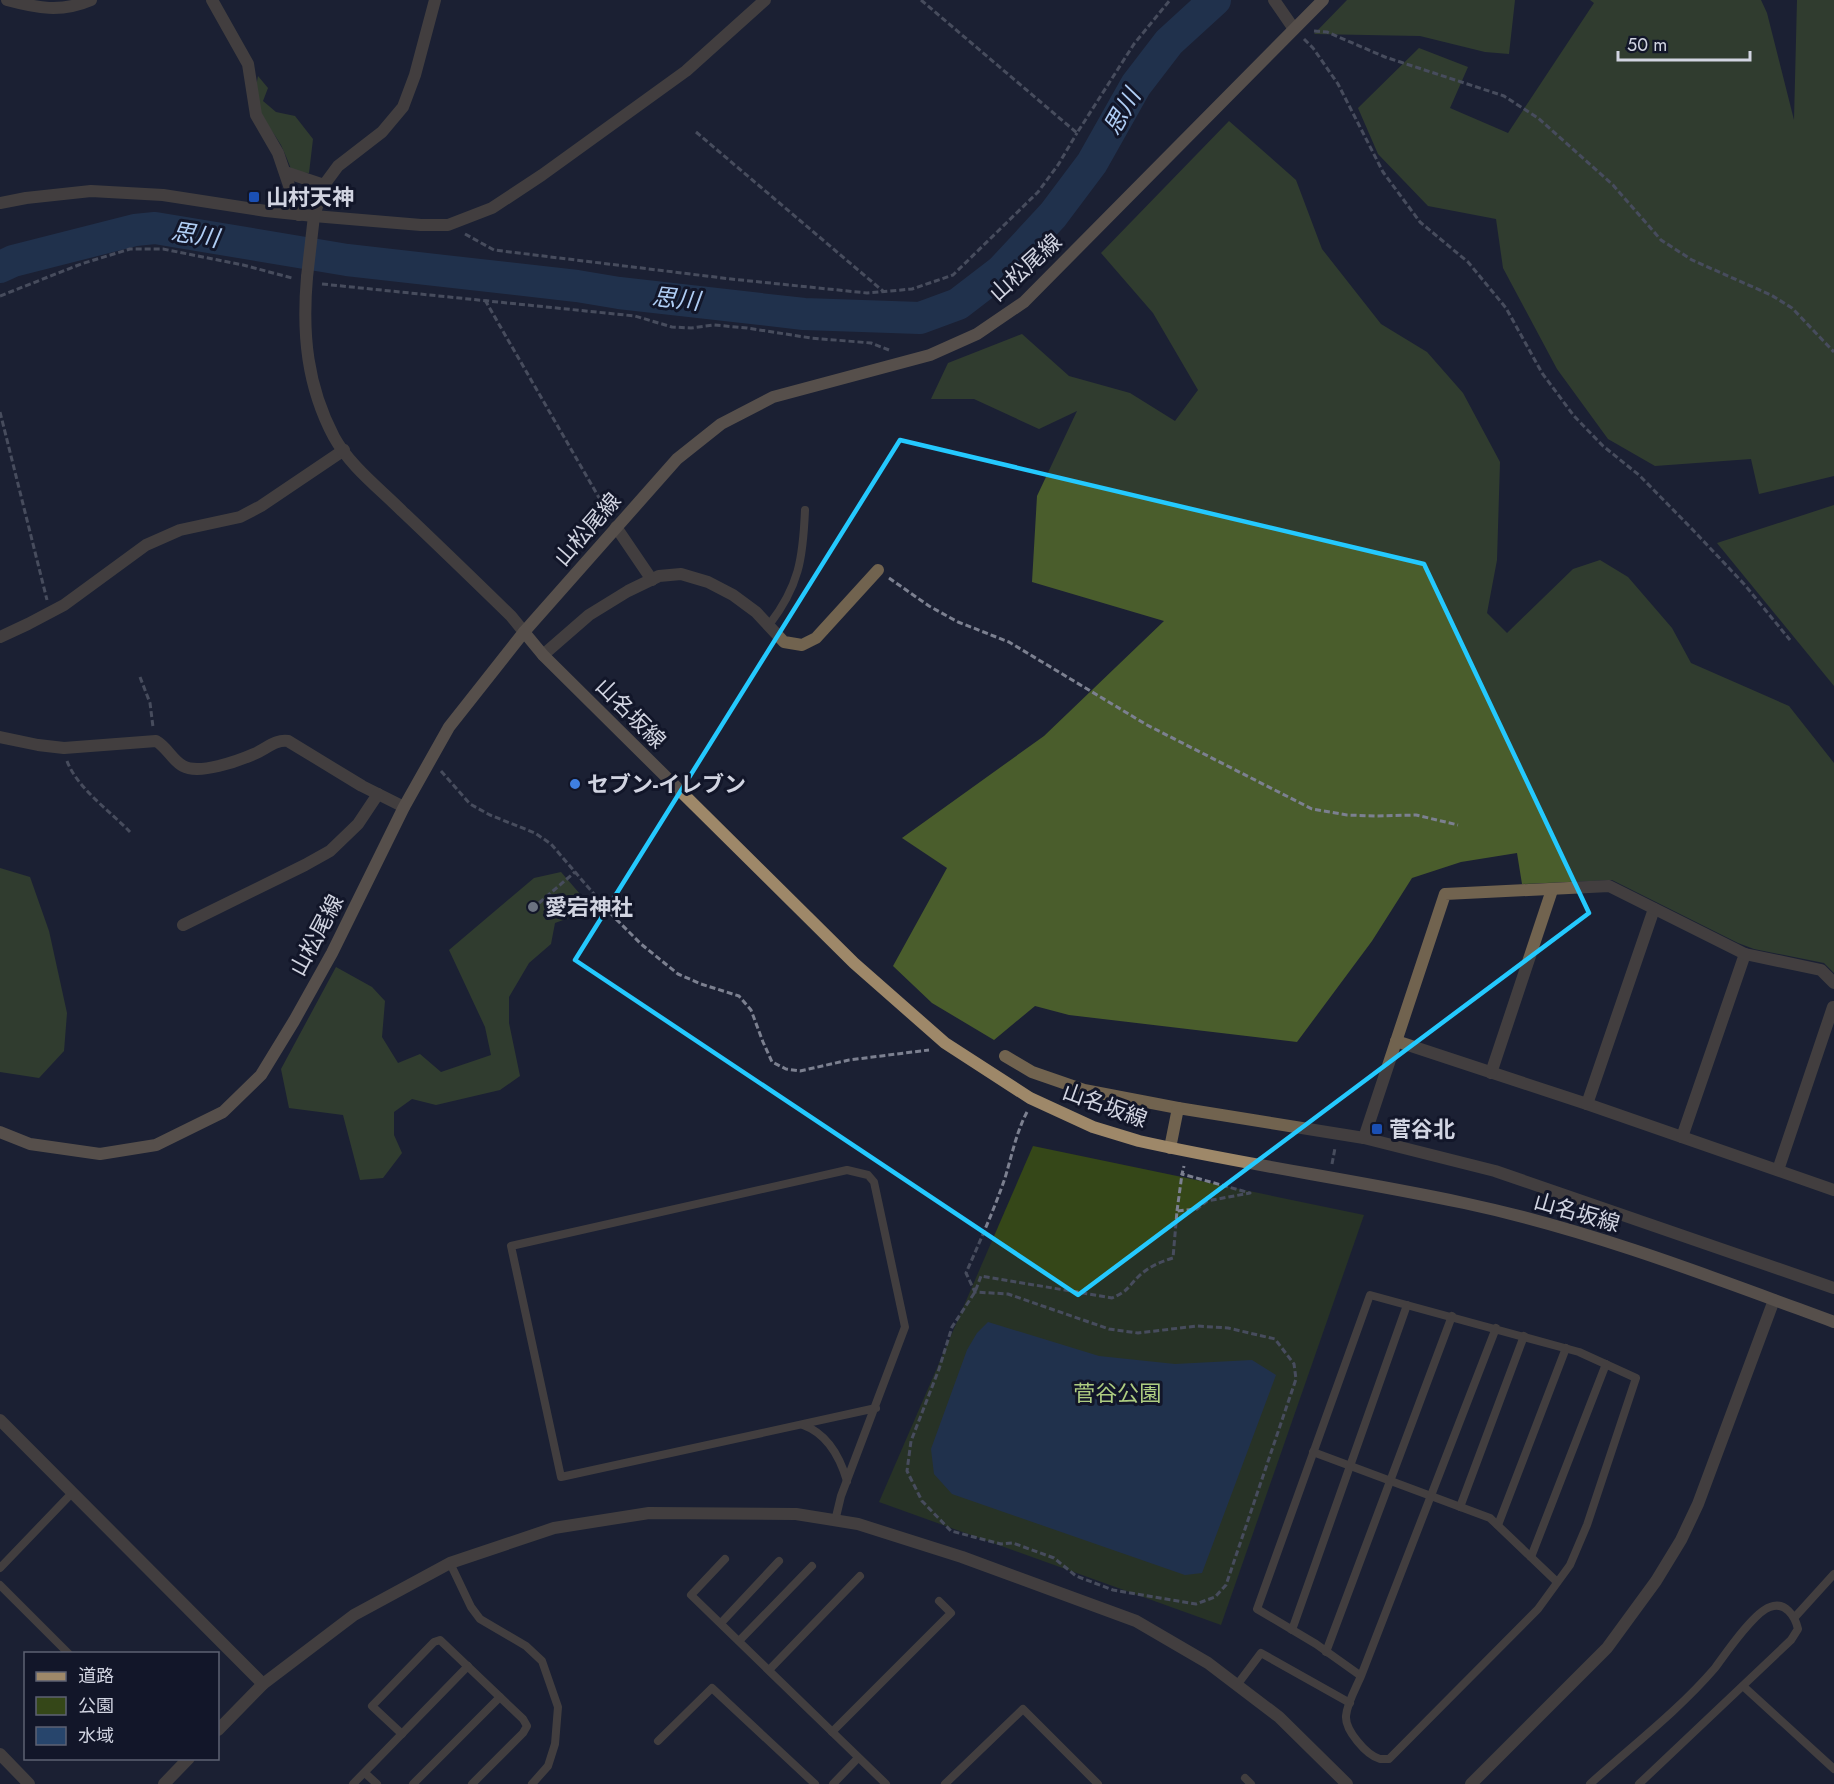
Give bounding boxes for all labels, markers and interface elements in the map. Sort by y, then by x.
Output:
scale bar [1618,24,1750,62]
text: 50 m [1627,32,1667,58]
water label: 思川 [1094,80,1150,141]
place label: 山村天神 [266,181,354,213]
marker: 山村天神 [247,190,261,204]
water label: 思川 [169,213,224,256]
street label: 山松尾線 [982,226,1068,308]
water label: 思川 [650,279,705,319]
street label: 山松尾線 [546,485,628,573]
street label: 山名坂線 [589,671,673,755]
place label: セブン-イレブン [587,768,746,800]
marker: セブン-イレブン [568,777,582,791]
street label: 山松尾線 [281,889,351,981]
place label: 愛宕神社 [545,891,633,923]
marker: 愛宕神社 [526,900,540,914]
street label: 山名坂線 [1058,1075,1152,1135]
place label: 菅谷北 [1389,1113,1455,1145]
marker: 菅谷北 [1370,1122,1384,1136]
street label: 山名坂線 [1530,1184,1624,1240]
park label: 菅谷公園 [1073,1377,1161,1409]
legend [24,1652,219,1760]
text: 道路 [78,1663,114,1689]
text: 公園 [78,1693,114,1719]
text: 水域 [78,1723,114,1749]

